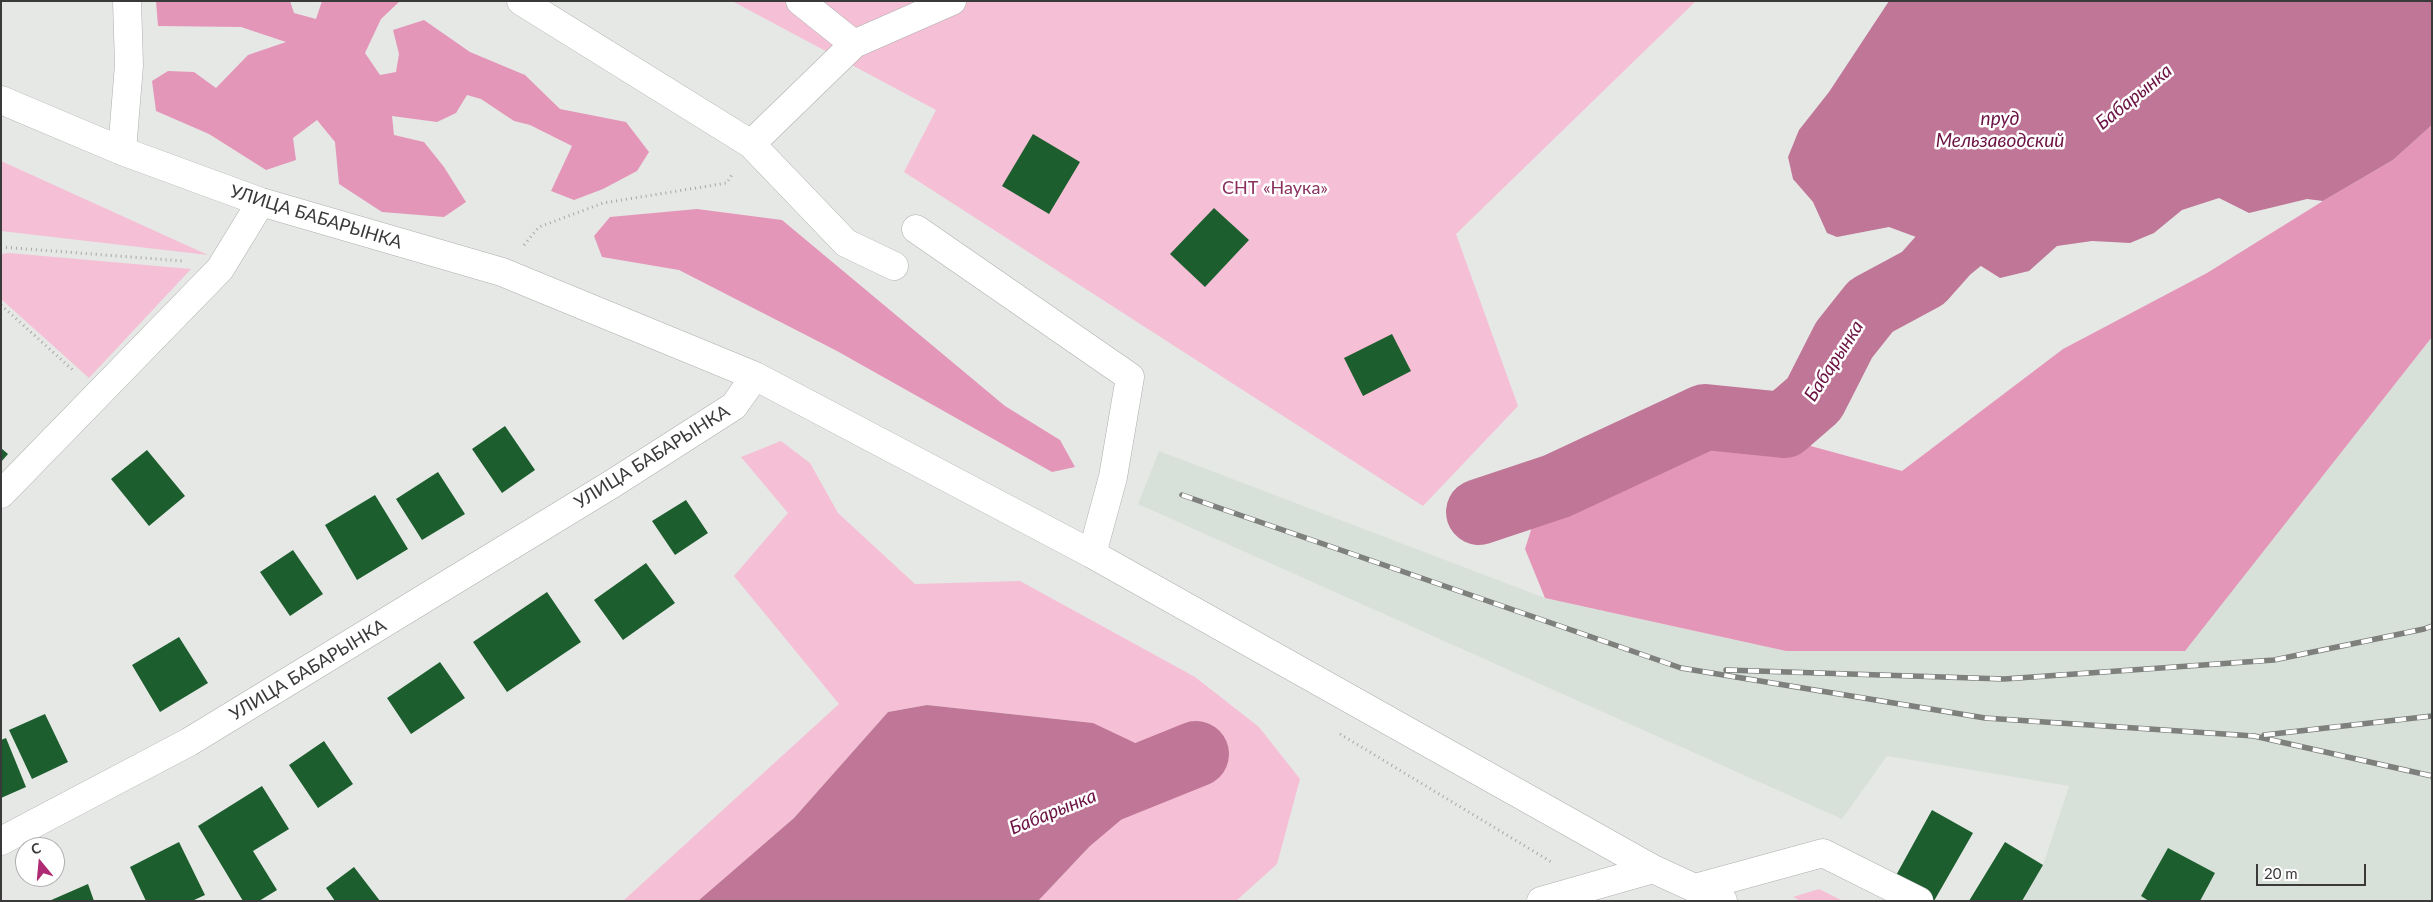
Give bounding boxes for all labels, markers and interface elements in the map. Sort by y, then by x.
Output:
water label: Бабарынка [2091,59,2177,135]
water label: пруд Мельзаводский [1936,108,2064,152]
park label: СНТ «Наука» [1222,177,1328,199]
street label: УЛИЦА БАБАРЫНКА [227,180,405,254]
water label: Бабарынка [1800,316,1868,406]
street label: УЛИЦА БАБАРЫНКА [570,400,734,514]
street label: УЛИЦА БАБАРЫНКА [226,615,390,725]
water label: Бабарынка [1006,784,1100,840]
north arrow [15,837,65,887]
text: С [29,839,43,858]
scale bar [2258,854,2368,886]
text: 20 m [2264,864,2298,882]

